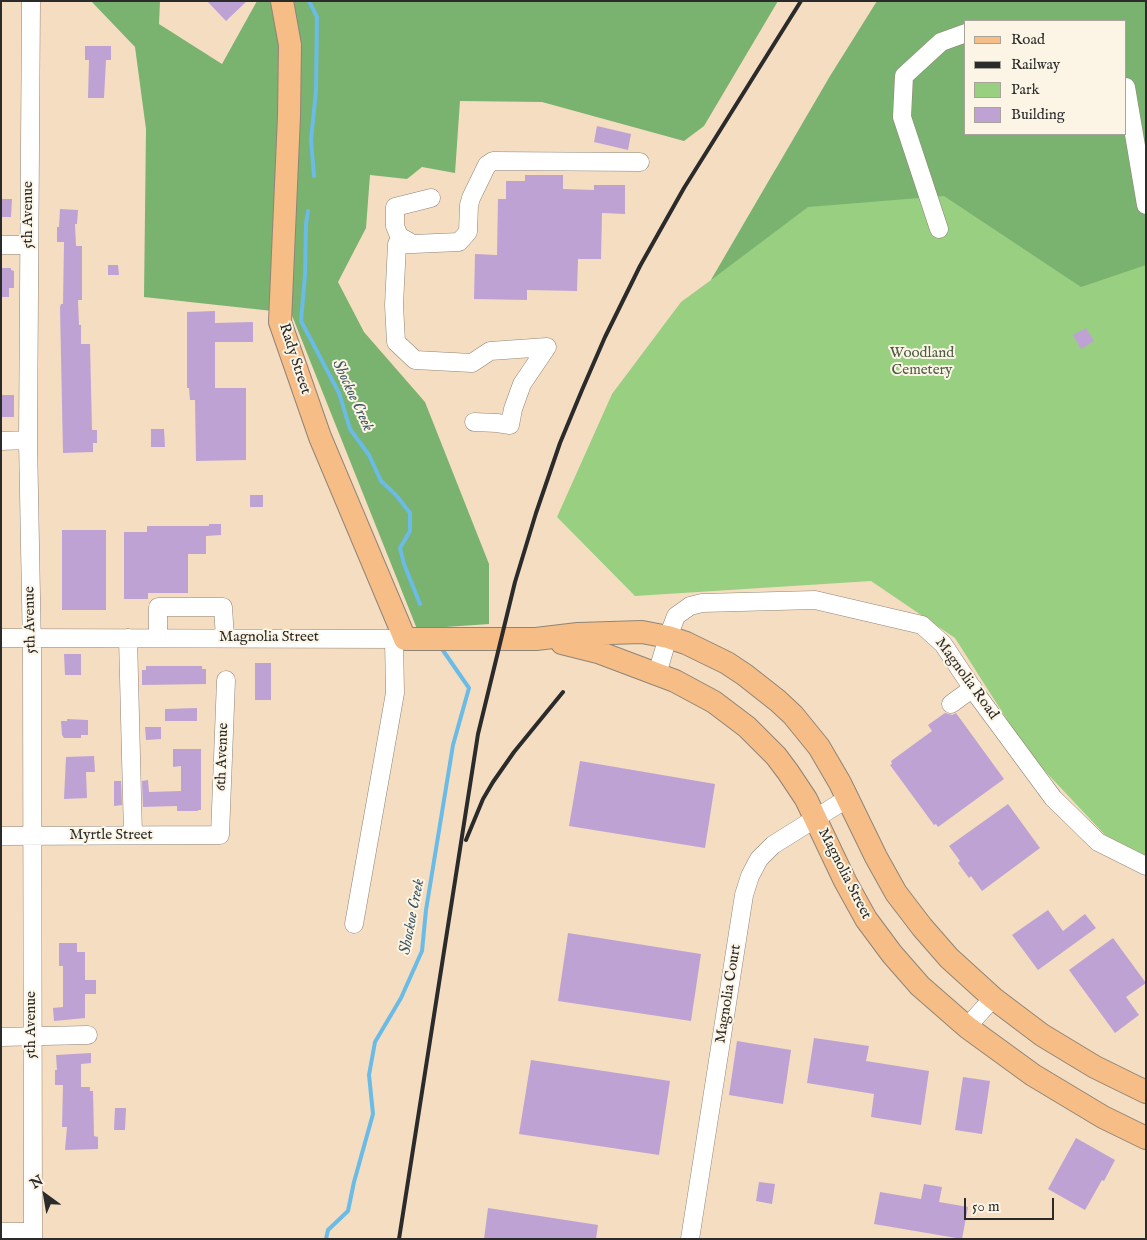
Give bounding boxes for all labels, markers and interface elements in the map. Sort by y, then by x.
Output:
legend [964,20,1127,135]
text: Road [1011,30,1045,49]
text: Railway [1011,55,1060,74]
text: Park [1011,80,1040,99]
text: Building [1011,105,1065,124]
street label: 5th Avenue [20,181,38,249]
street label: Rady Street [274,321,314,397]
park label: Woodland Cemetery [890,345,954,380]
water label: Shockoe Creek [327,357,377,435]
street label: 5th Avenue [21,586,41,654]
street label: Magnolia Street [219,629,319,647]
street label: Magnolia Road [930,635,1002,723]
street label: 6th Avenue [213,722,233,792]
street label: Magnolia Street [813,825,875,923]
street label: Myrtle Street [69,827,153,845]
water label: Shockoe Creek [396,877,430,957]
street label: Magnolia Court [712,943,746,1045]
street label: 5th Avenue [23,991,41,1059]
north arrow [20,1170,70,1220]
text: N [27,1171,47,1193]
scale bar [967,1188,1057,1220]
text: 50 m [972,1197,1000,1216]

